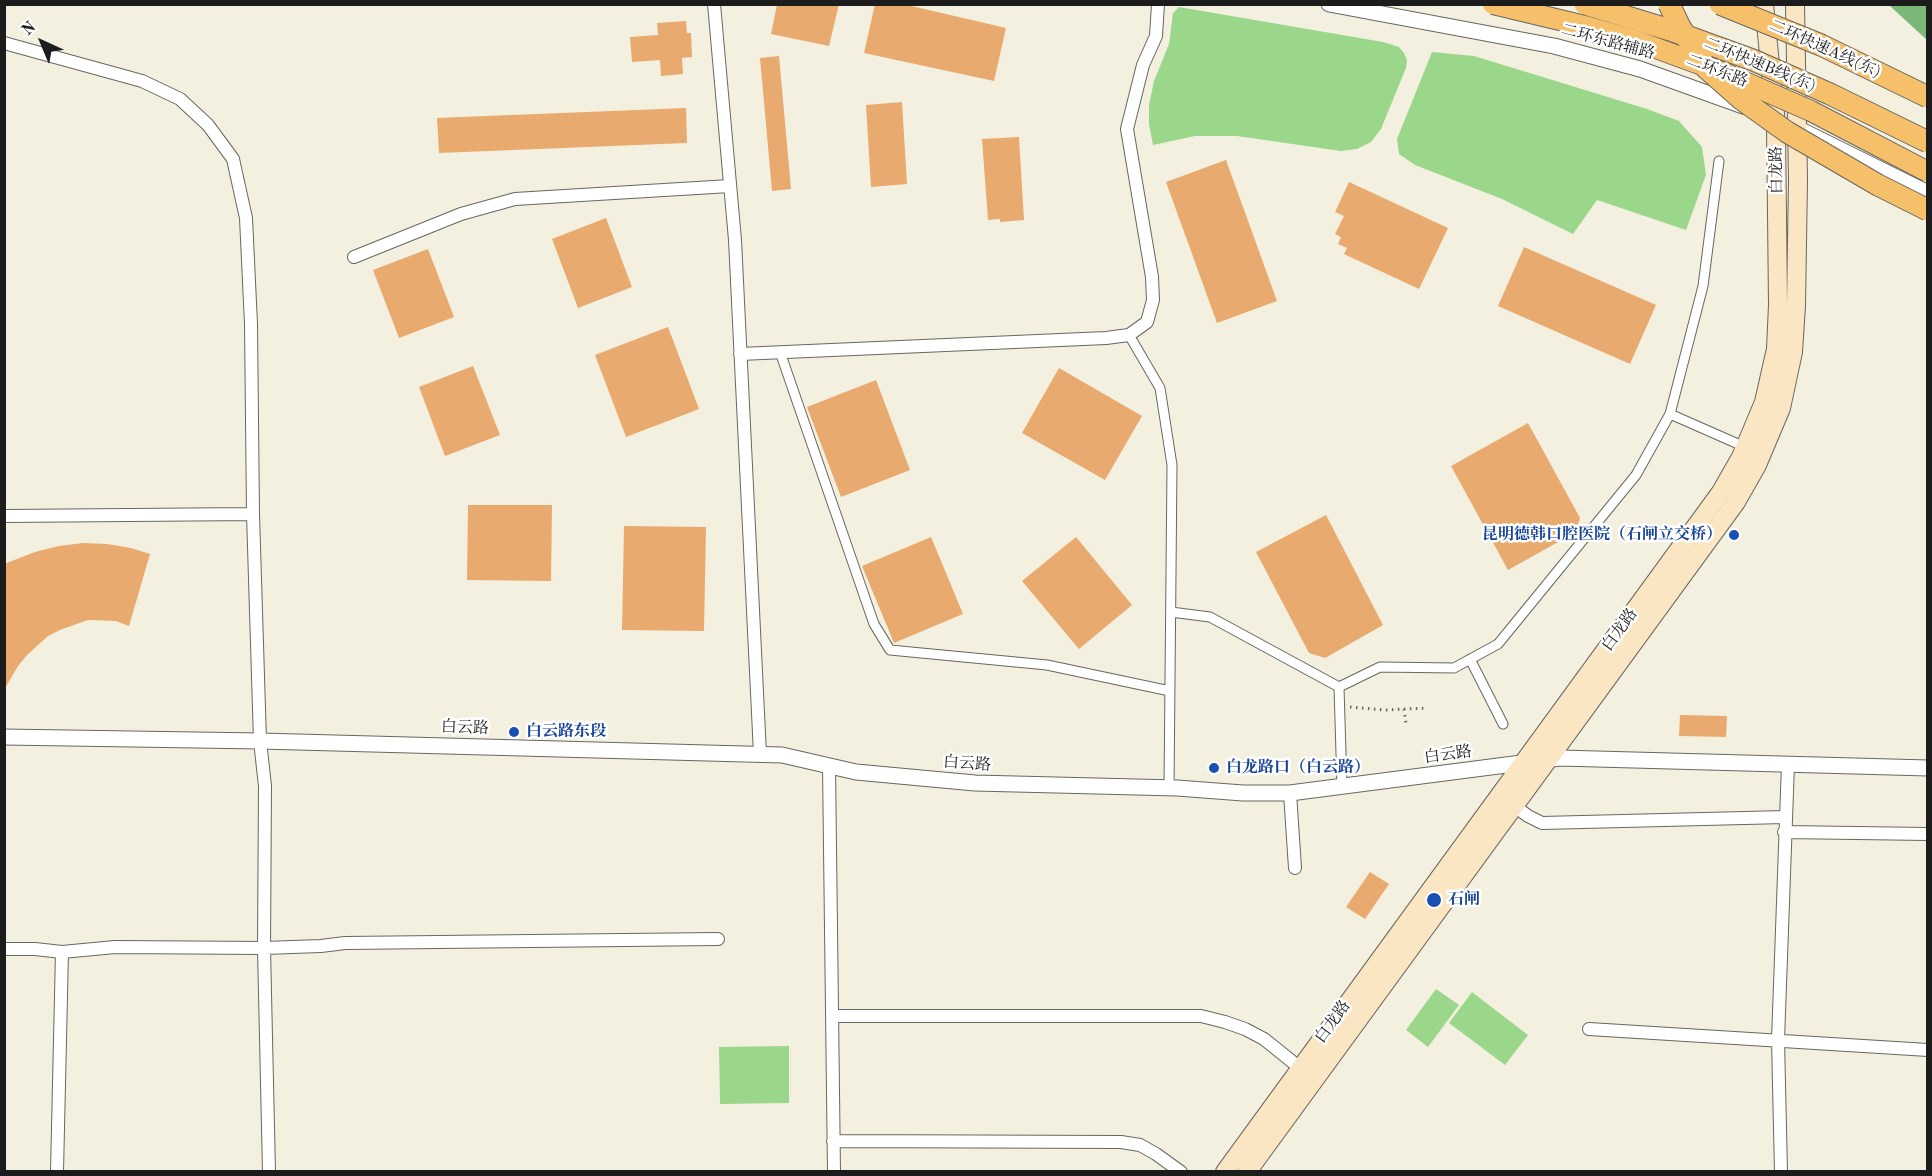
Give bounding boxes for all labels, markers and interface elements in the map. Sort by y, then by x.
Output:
north arrow [12,12,72,72]
street label: 二环快速A线(东) [1766,16,1884,82]
text: N [20,19,39,39]
street label: 二环东路辅路 [1559,20,1657,64]
street label: 二环快速B线(东) [1701,34,1819,96]
street label: 二环东路 [1684,51,1750,91]
street label: 白龙路 [1767,146,1787,194]
place label: 昆明德韩口腔医院（石闸立交桥） [1482,525,1722,545]
marker: 昆明德韩口腔医院（石闸立交桥） [1727,528,1741,542]
street label: 白龙路 [1598,605,1642,655]
street label: 白云路 [441,718,489,738]
place label: 白云路东段 [526,722,606,742]
marker: 白云路东段 [507,725,521,739]
street label: 白云路 [1423,742,1473,768]
street label: 白云路 [942,753,992,775]
place label: 白龙路口（白云路） [1226,758,1370,778]
marker: 白龙路口（白云路） [1207,761,1221,775]
place label: 石闸 [1448,890,1480,910]
marker: 石闸 [1425,891,1443,909]
street label: 白龙路 [1311,997,1355,1047]

